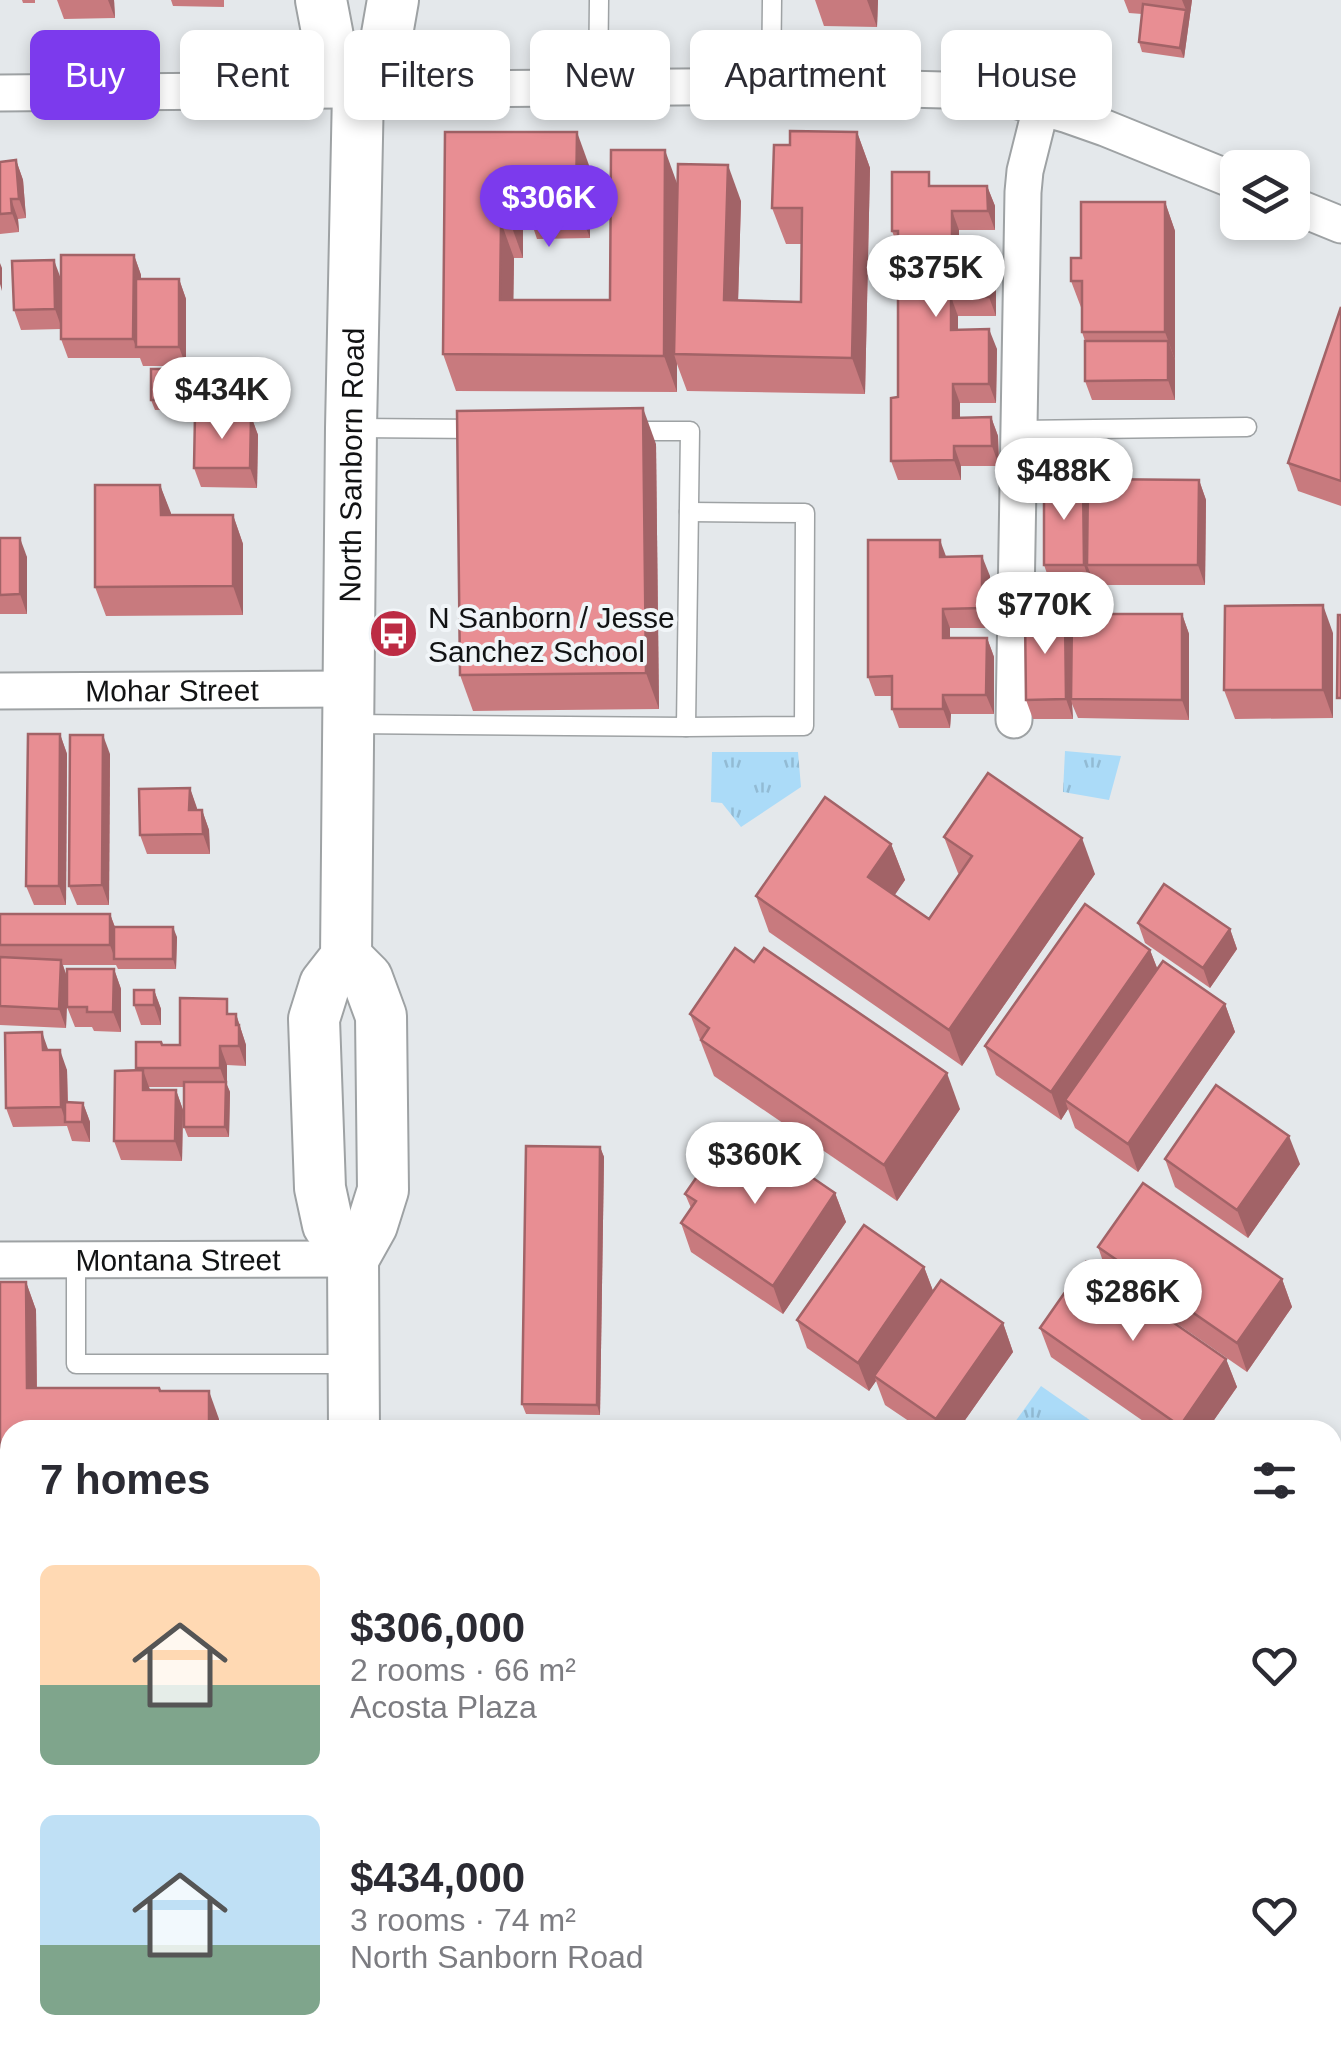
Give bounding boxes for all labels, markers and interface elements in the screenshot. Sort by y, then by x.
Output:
chip: Buy [30,30,160,120]
chip: Rent [180,30,324,120]
chip: Filters [344,30,510,120]
chip: New [530,30,670,120]
chip: Apartment [690,30,921,120]
chip: House [941,30,1112,120]
map controls [1220,150,1310,240]
button: layers [1220,150,1310,240]
pin: $306K [479,165,619,250]
text: $306K [502,179,596,215]
pin: $375K [866,235,1006,320]
text: $375K [889,249,983,285]
street label: North Sanborn Road [333,327,370,603]
pin: $434K [152,357,292,442]
text: $434K [175,371,269,407]
pin: $488K [994,438,1134,523]
text: $488K [1017,452,1111,488]
pin: $770K [975,572,1115,657]
text: $770K [998,586,1092,622]
place label: N Sanborn / Jesse Sanchez School [428,601,675,668]
bus stop icon: N Sanborn / Jesse Sanchez School [367,608,419,660]
street label: Mohar Street [85,673,259,707]
pin: $360K [685,1122,825,1207]
text: $360K [708,1136,802,1172]
street label: Montana Street [75,1243,281,1276]
pin: $286K [1063,1259,1203,1344]
text: $286K [1086,1273,1180,1309]
icon: filters [1247,1453,1302,1508]
text: 7 homes [40,1456,210,1503]
text: $306,000 [350,1604,525,1651]
icon: home [120,1605,240,1725]
icon: heart [1247,1638,1302,1693]
text: 2 rooms · 66 m² [350,1652,576,1688]
text: Acosta Plaza [350,1689,537,1725]
text: $434,000 [350,1854,525,1901]
icon: home [120,1855,240,1975]
icon: heart [1247,1888,1302,1943]
text: 3 rooms · 74 m² [350,1902,576,1938]
text: North Sanborn Road [350,1939,644,1975]

